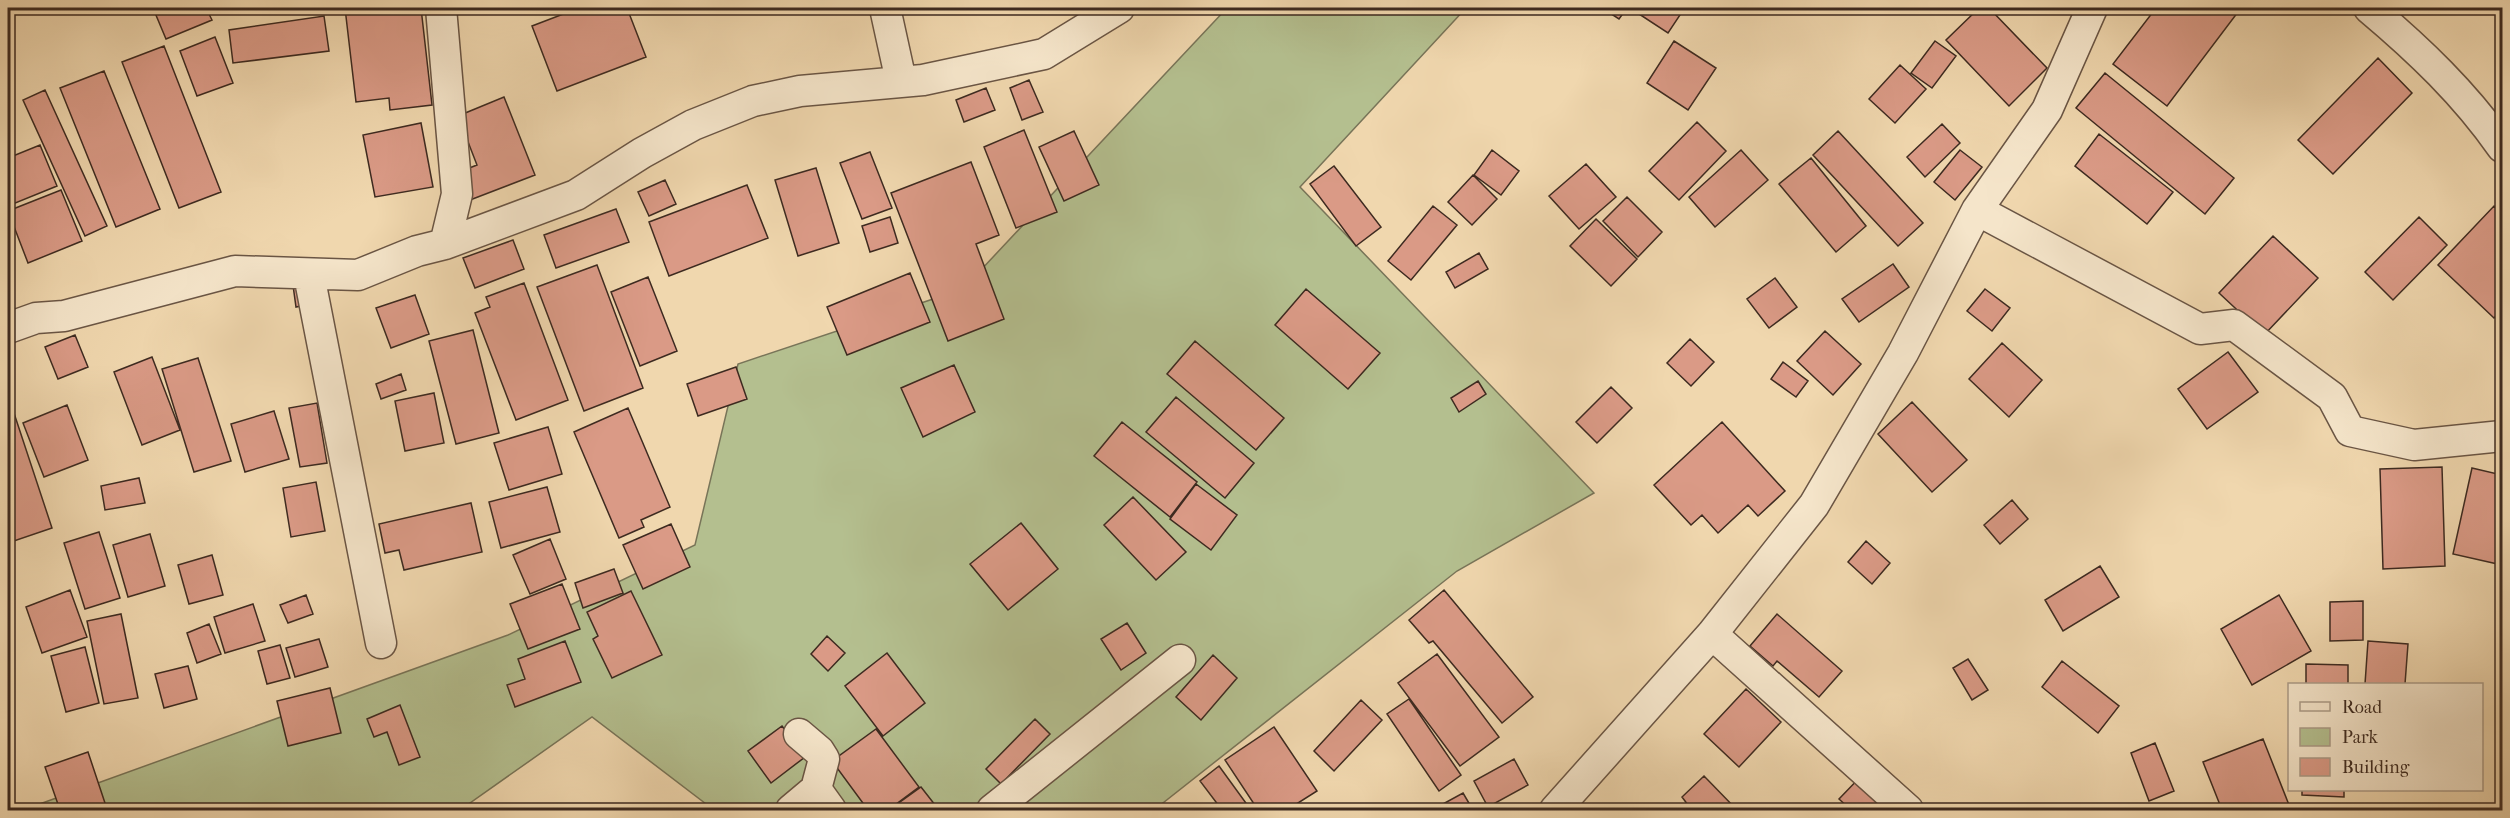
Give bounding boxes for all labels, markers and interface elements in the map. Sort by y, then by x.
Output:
legend [2288,683,2483,791]
text: Road [2342,697,2382,718]
text: Park [2342,727,2379,748]
text: Building [2342,757,2410,778]

